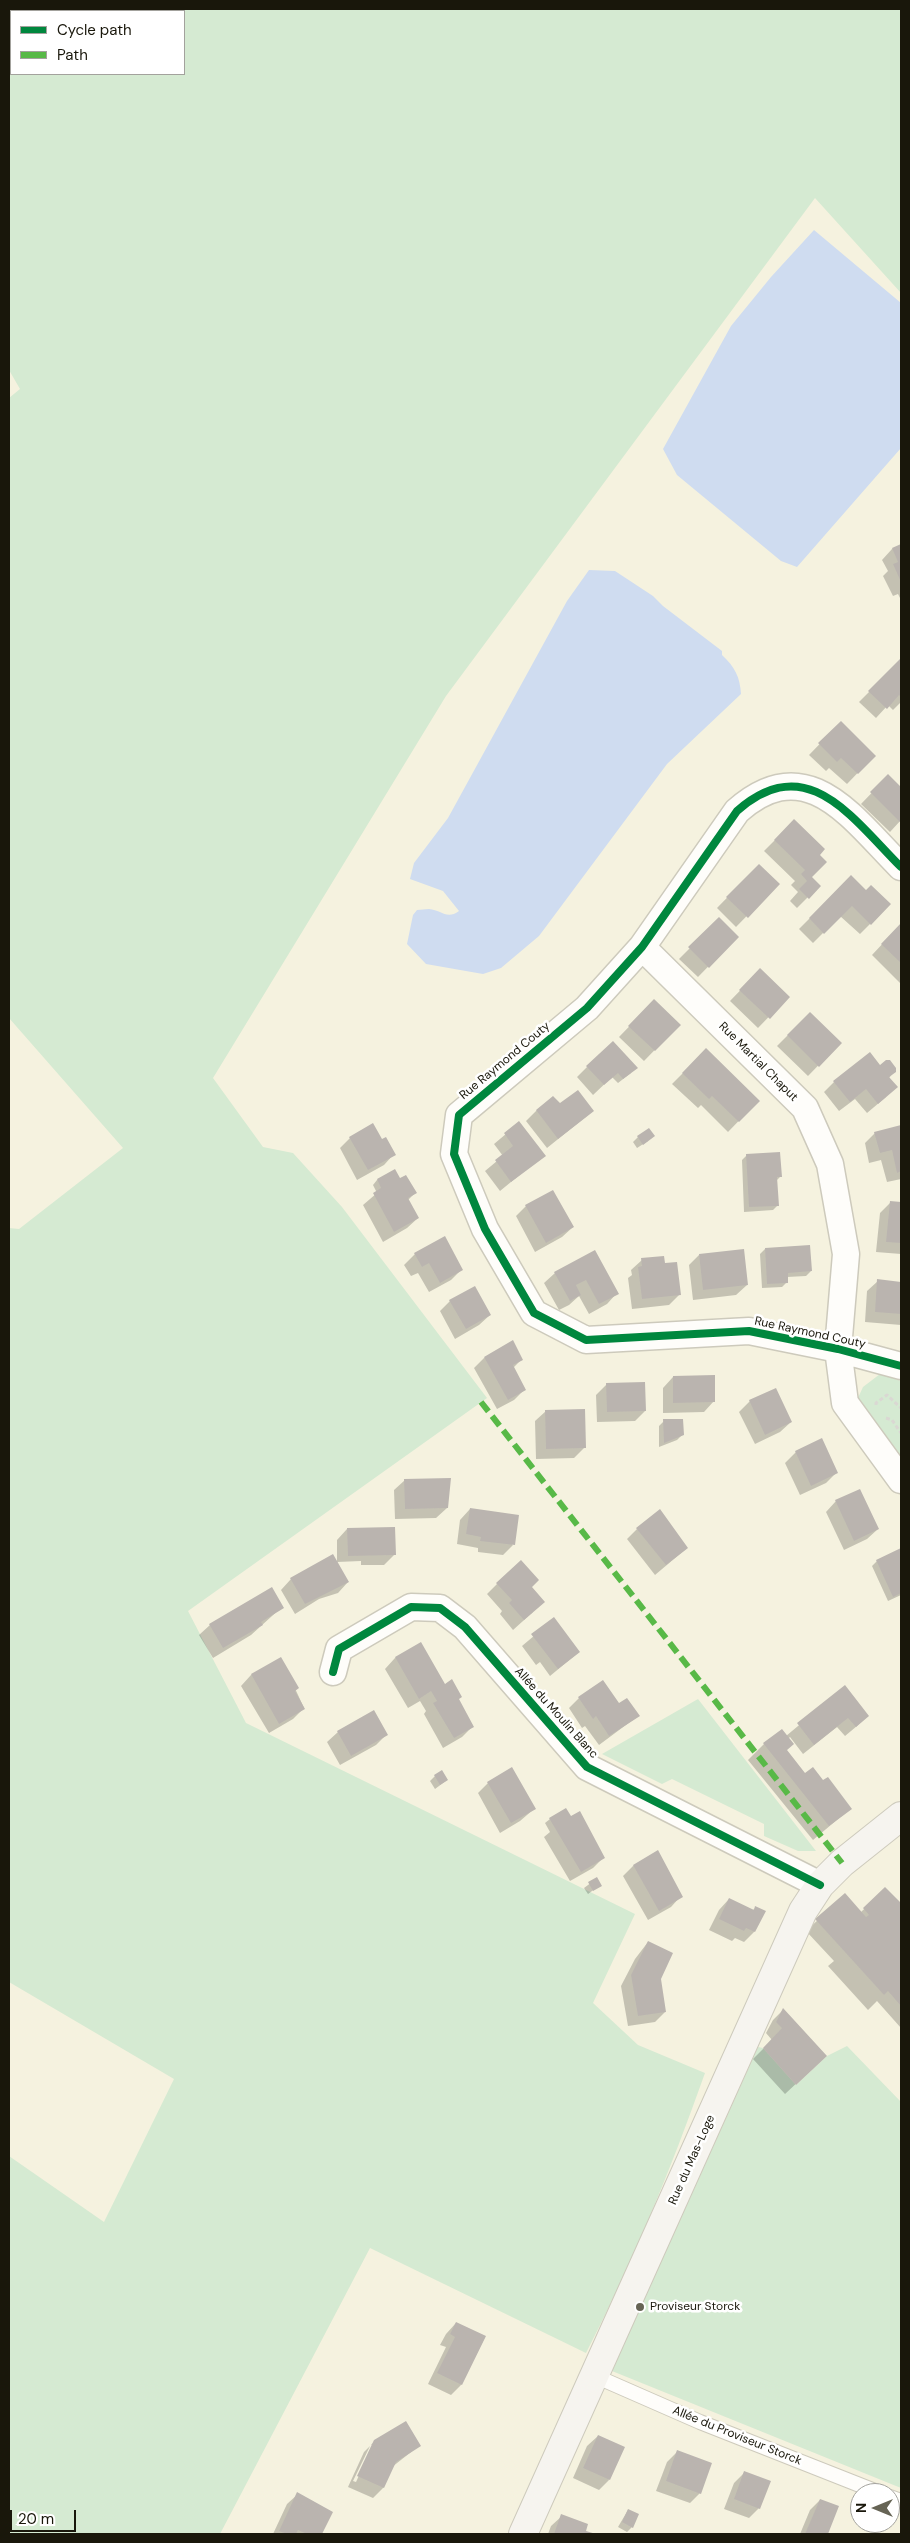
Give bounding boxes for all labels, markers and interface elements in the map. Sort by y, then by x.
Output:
legend [10,10,185,75]
text: Cycle path [57,20,132,40]
text: Path [57,45,88,65]
street label: Rue Raymond Couty [457,1019,553,1103]
street label: Rue Martial Chaput [715,1019,801,1105]
street label: Rue Raymond Couty [753,1314,867,1352]
street label: Allée du Moulin Blanc [511,1664,601,1762]
street label: Rue du Mas-Loge [666,2113,718,2207]
place label: Proviseur Storck [650,2300,740,2314]
marker: Proviseur Storck [634,2301,646,2313]
street label: Allée du Proviseur Storck [670,2403,804,2469]
north arrow [850,2483,900,2533]
scale bar [12,2500,79,2532]
text: N [852,2503,870,2513]
text: 20 m [18,2509,54,2529]

